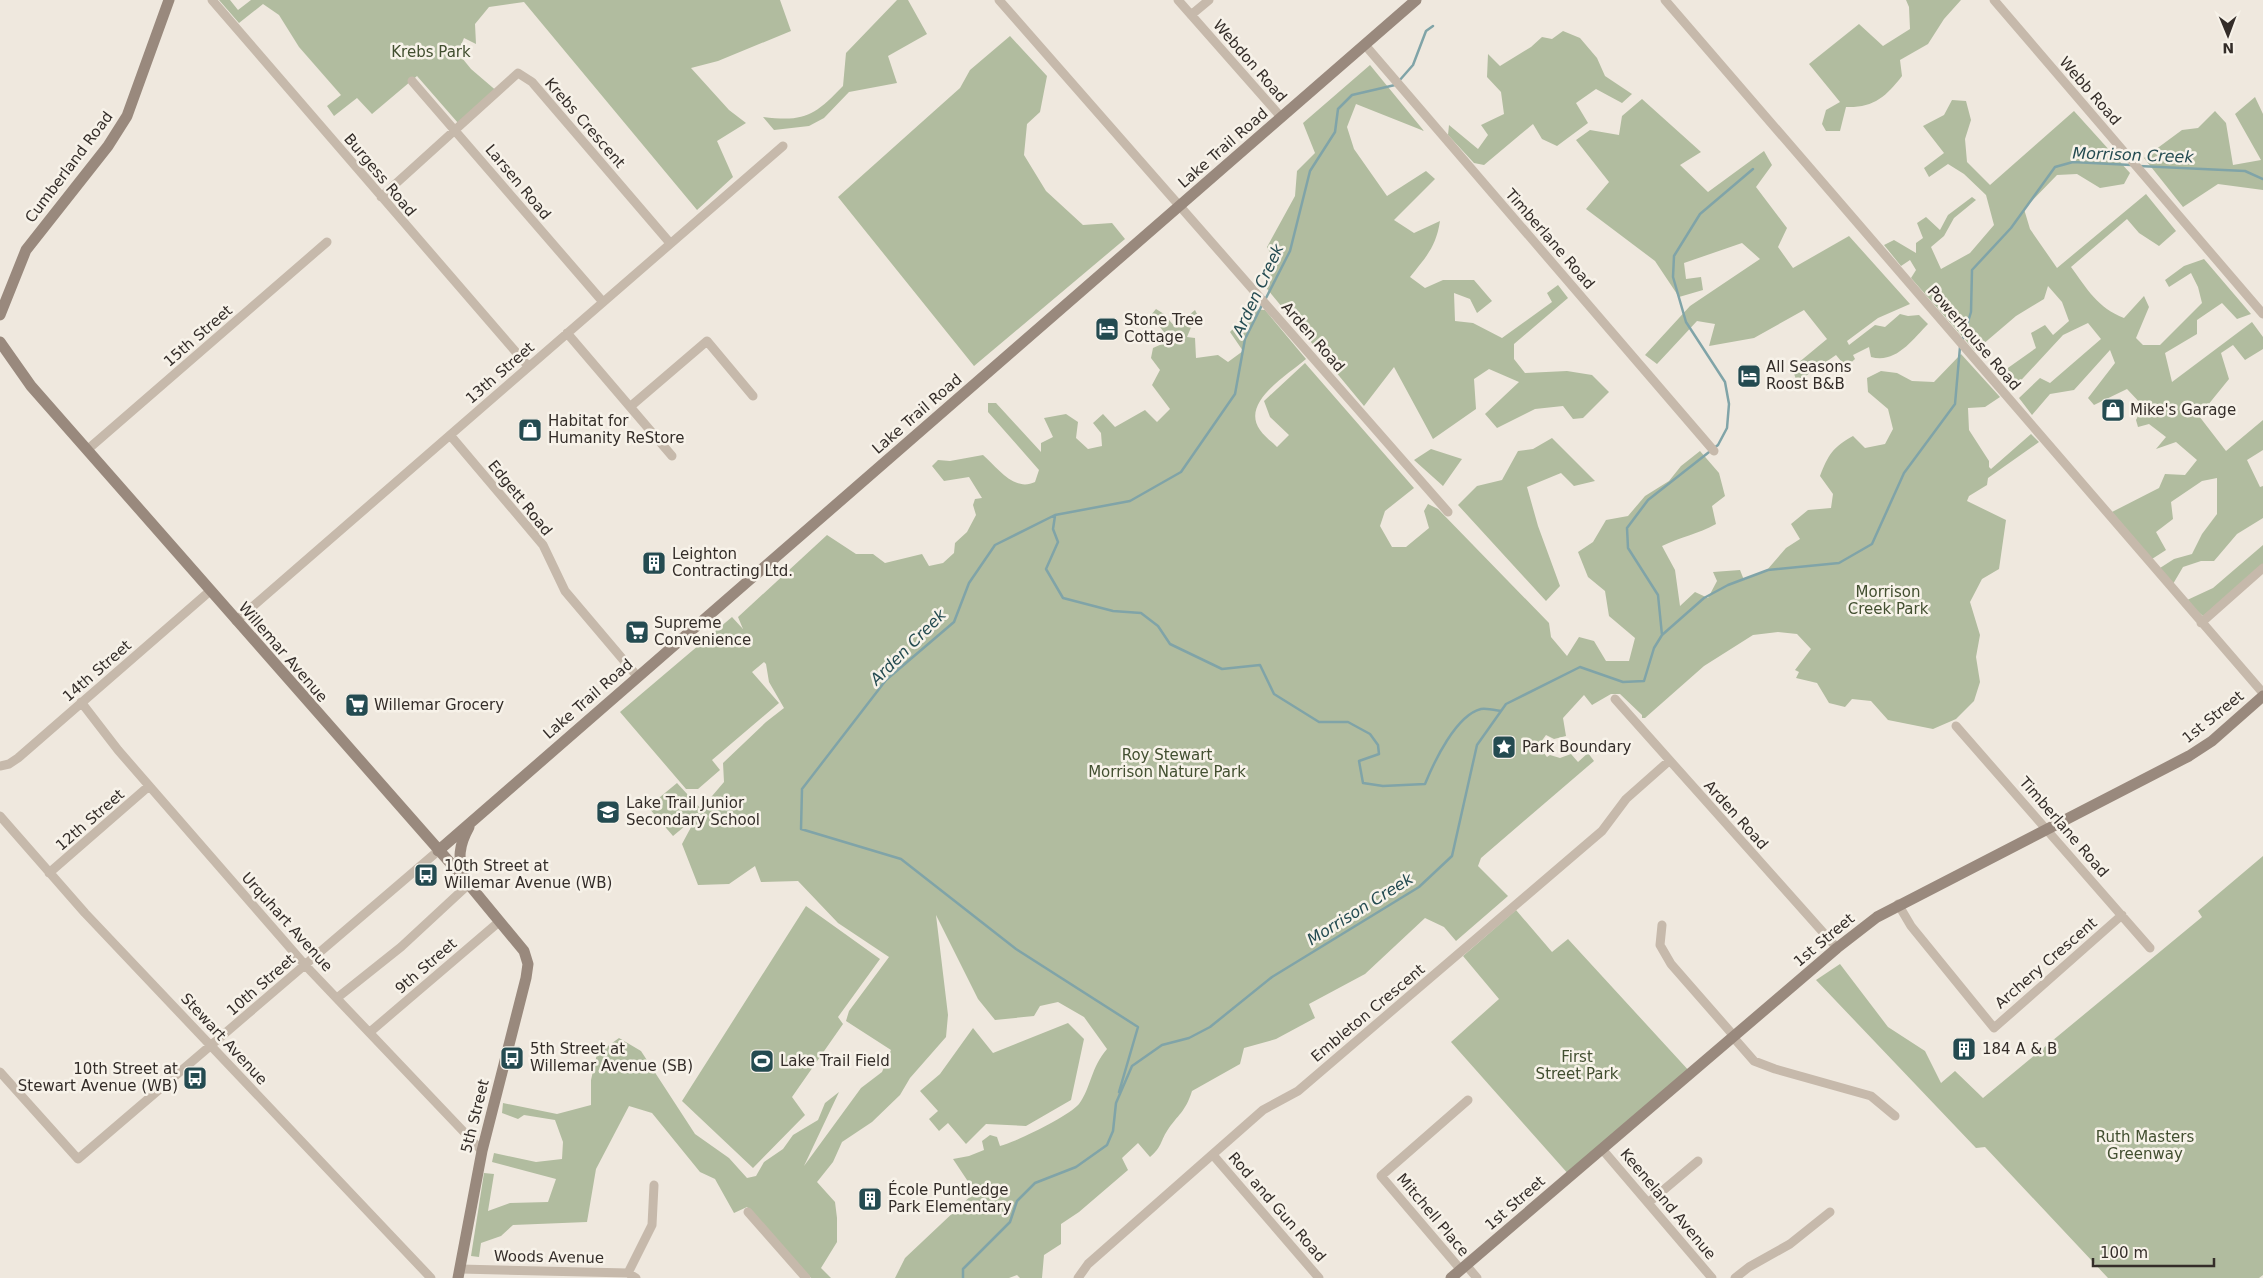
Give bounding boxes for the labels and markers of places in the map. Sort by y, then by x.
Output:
place label: Stone Tree Cottage [1124,311,1203,346]
hotel icon: Stone Tree Cottage [1094,316,1120,342]
place label: All Seasons Roost B&B [1766,358,1852,393]
hotel icon: All Seasons Roost B&B [1736,363,1762,389]
shop icon: Mike's Garage [2100,397,2126,423]
place label: Mike's Garage [2130,401,2236,419]
place label: Habitat for Humanity ReStore [548,412,684,447]
shop icon: Habitat for Humanity ReStore [517,417,543,443]
place label: Leighton Contracting Ltd. [672,545,793,580]
building icon: Leighton Contracting Ltd. [641,550,667,576]
place label: Supreme Convenience [654,614,751,649]
supermarket icon: Supreme Convenience [624,619,650,645]
supermarket icon: Willemar Grocery [344,692,370,718]
place label: Willemar Grocery [374,696,504,714]
place icon: Park Boundary [1491,734,1517,760]
place label: Park Boundary [1522,738,1632,756]
place label: Lake Trail Junior Secondary School [626,794,760,829]
school or university icon: Lake Trail Junior Secondary School [595,799,621,825]
place label: 10th Street at Willemar Avenue (WB) [444,857,612,892]
bus stop icon: 10th Street at Willemar Avenue (WB) [413,862,439,888]
building icon: 184 A & B [1951,1036,1977,1062]
place label: 5th Street at Willemar Avenue (SB) [530,1040,693,1075]
place label: 184 A & B [1982,1040,2057,1058]
bus stop icon: 5th Street at Willemar Avenue (SB) [499,1045,525,1071]
sports icon: Lake Trail Field [749,1048,775,1074]
place label: Lake Trail Field [780,1052,890,1070]
place label: 10th Street at Stewart Avenue (WB) [18,1060,178,1095]
bus stop icon: 10th Street at Stewart Avenue (WB) [182,1065,208,1091]
place label: École Puntledge Park Elementary [888,1180,1012,1216]
building icon: École Puntledge Park Elementary [857,1186,883,1212]

